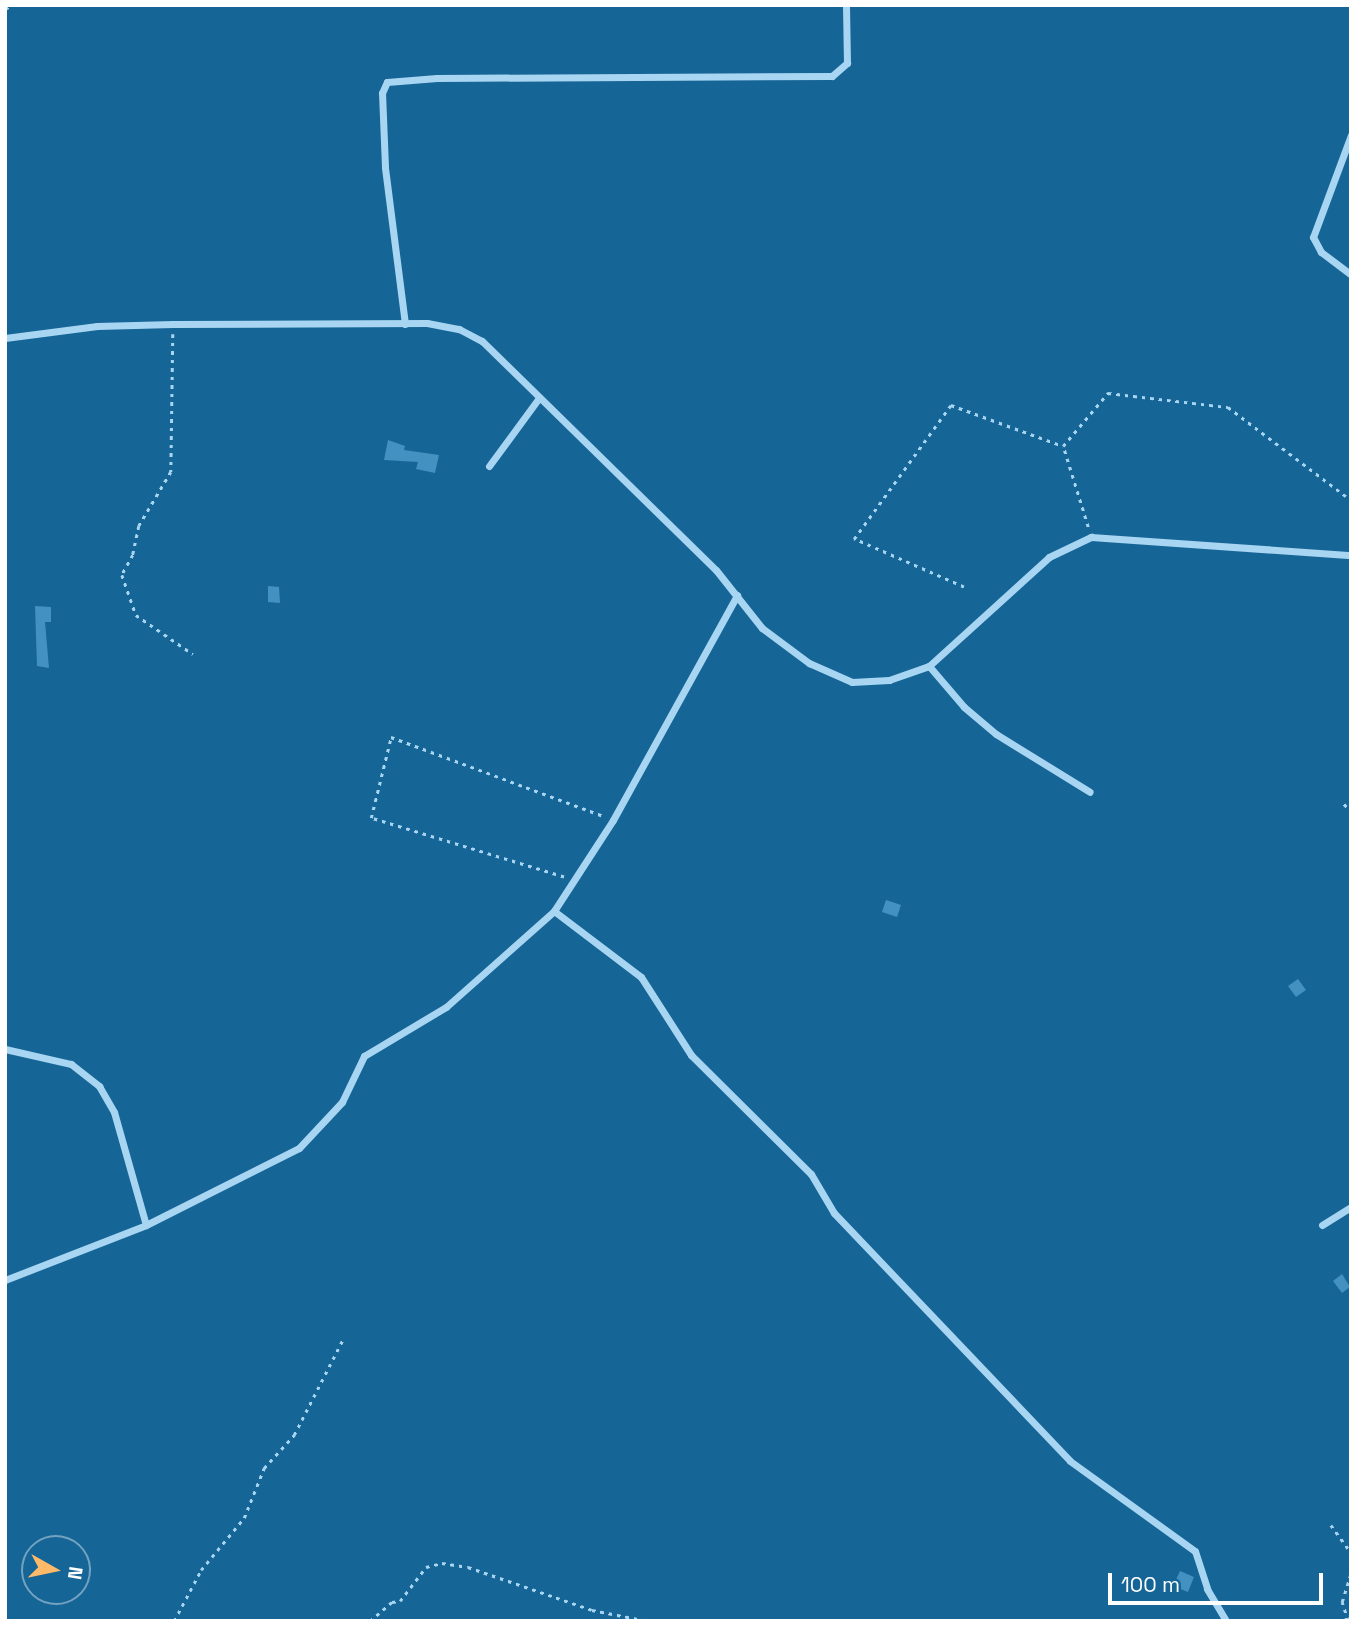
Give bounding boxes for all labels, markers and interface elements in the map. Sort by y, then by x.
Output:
north arrow [21,1535,91,1605]
scale bar [1111,1560,1326,1604]
text: N [62,1565,89,1581]
text: 100 m [1121,1571,1180,1598]

